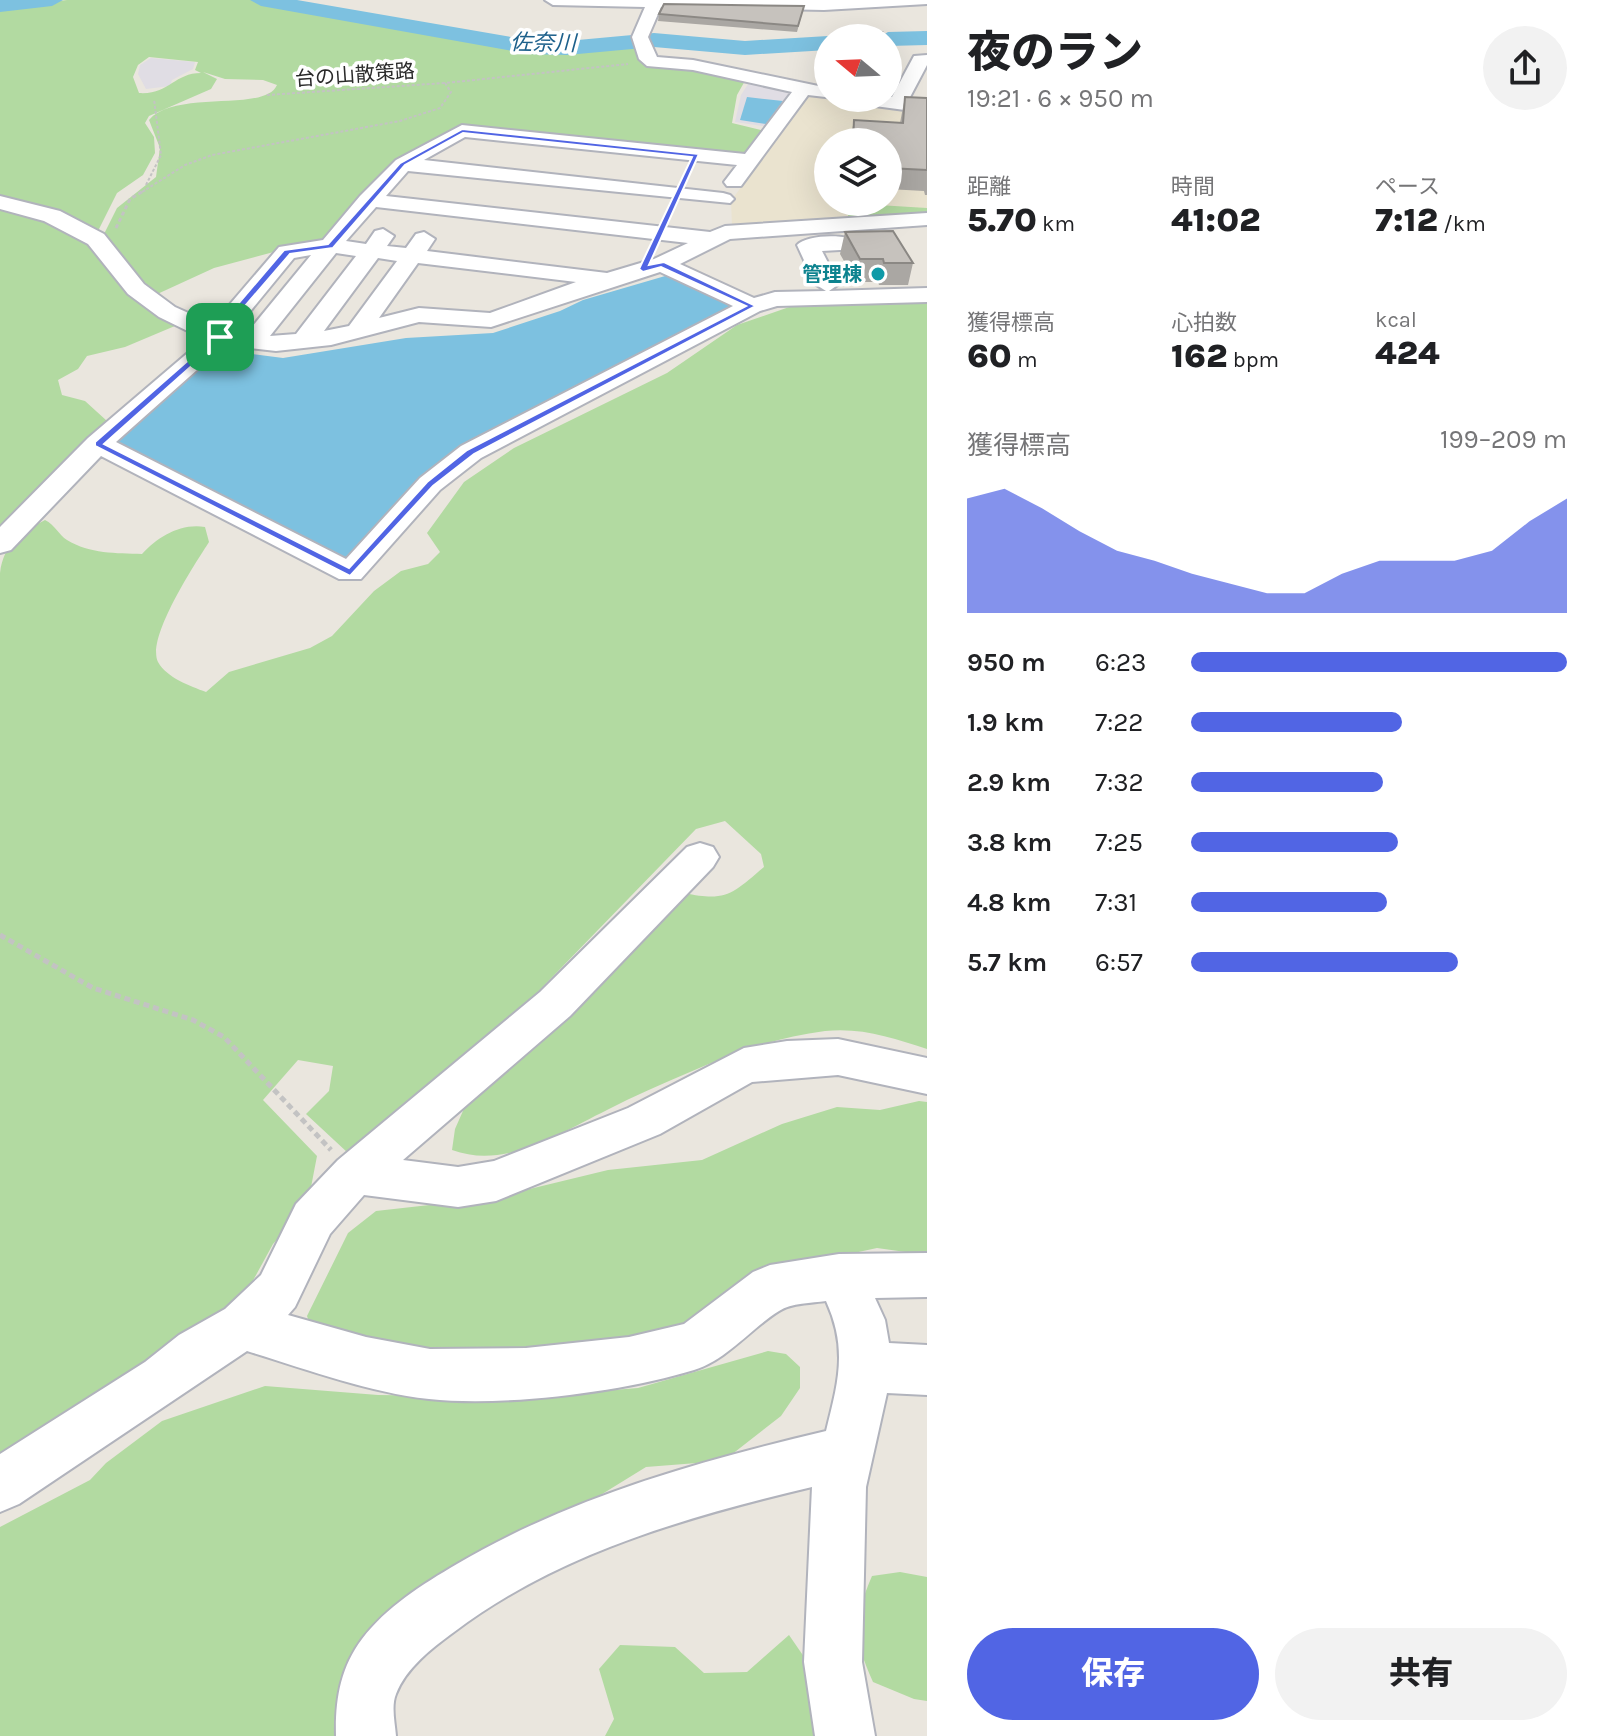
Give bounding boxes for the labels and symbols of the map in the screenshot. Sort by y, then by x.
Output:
north arrow [814,24,902,112]
water label: 佐奈川 [510,29,578,57]
street label: 台の山散策路 [294,59,416,91]
place label: 管理棟 [802,263,862,286]
marker: 管理棟 [869,265,887,283]
pin [186,303,254,371]

